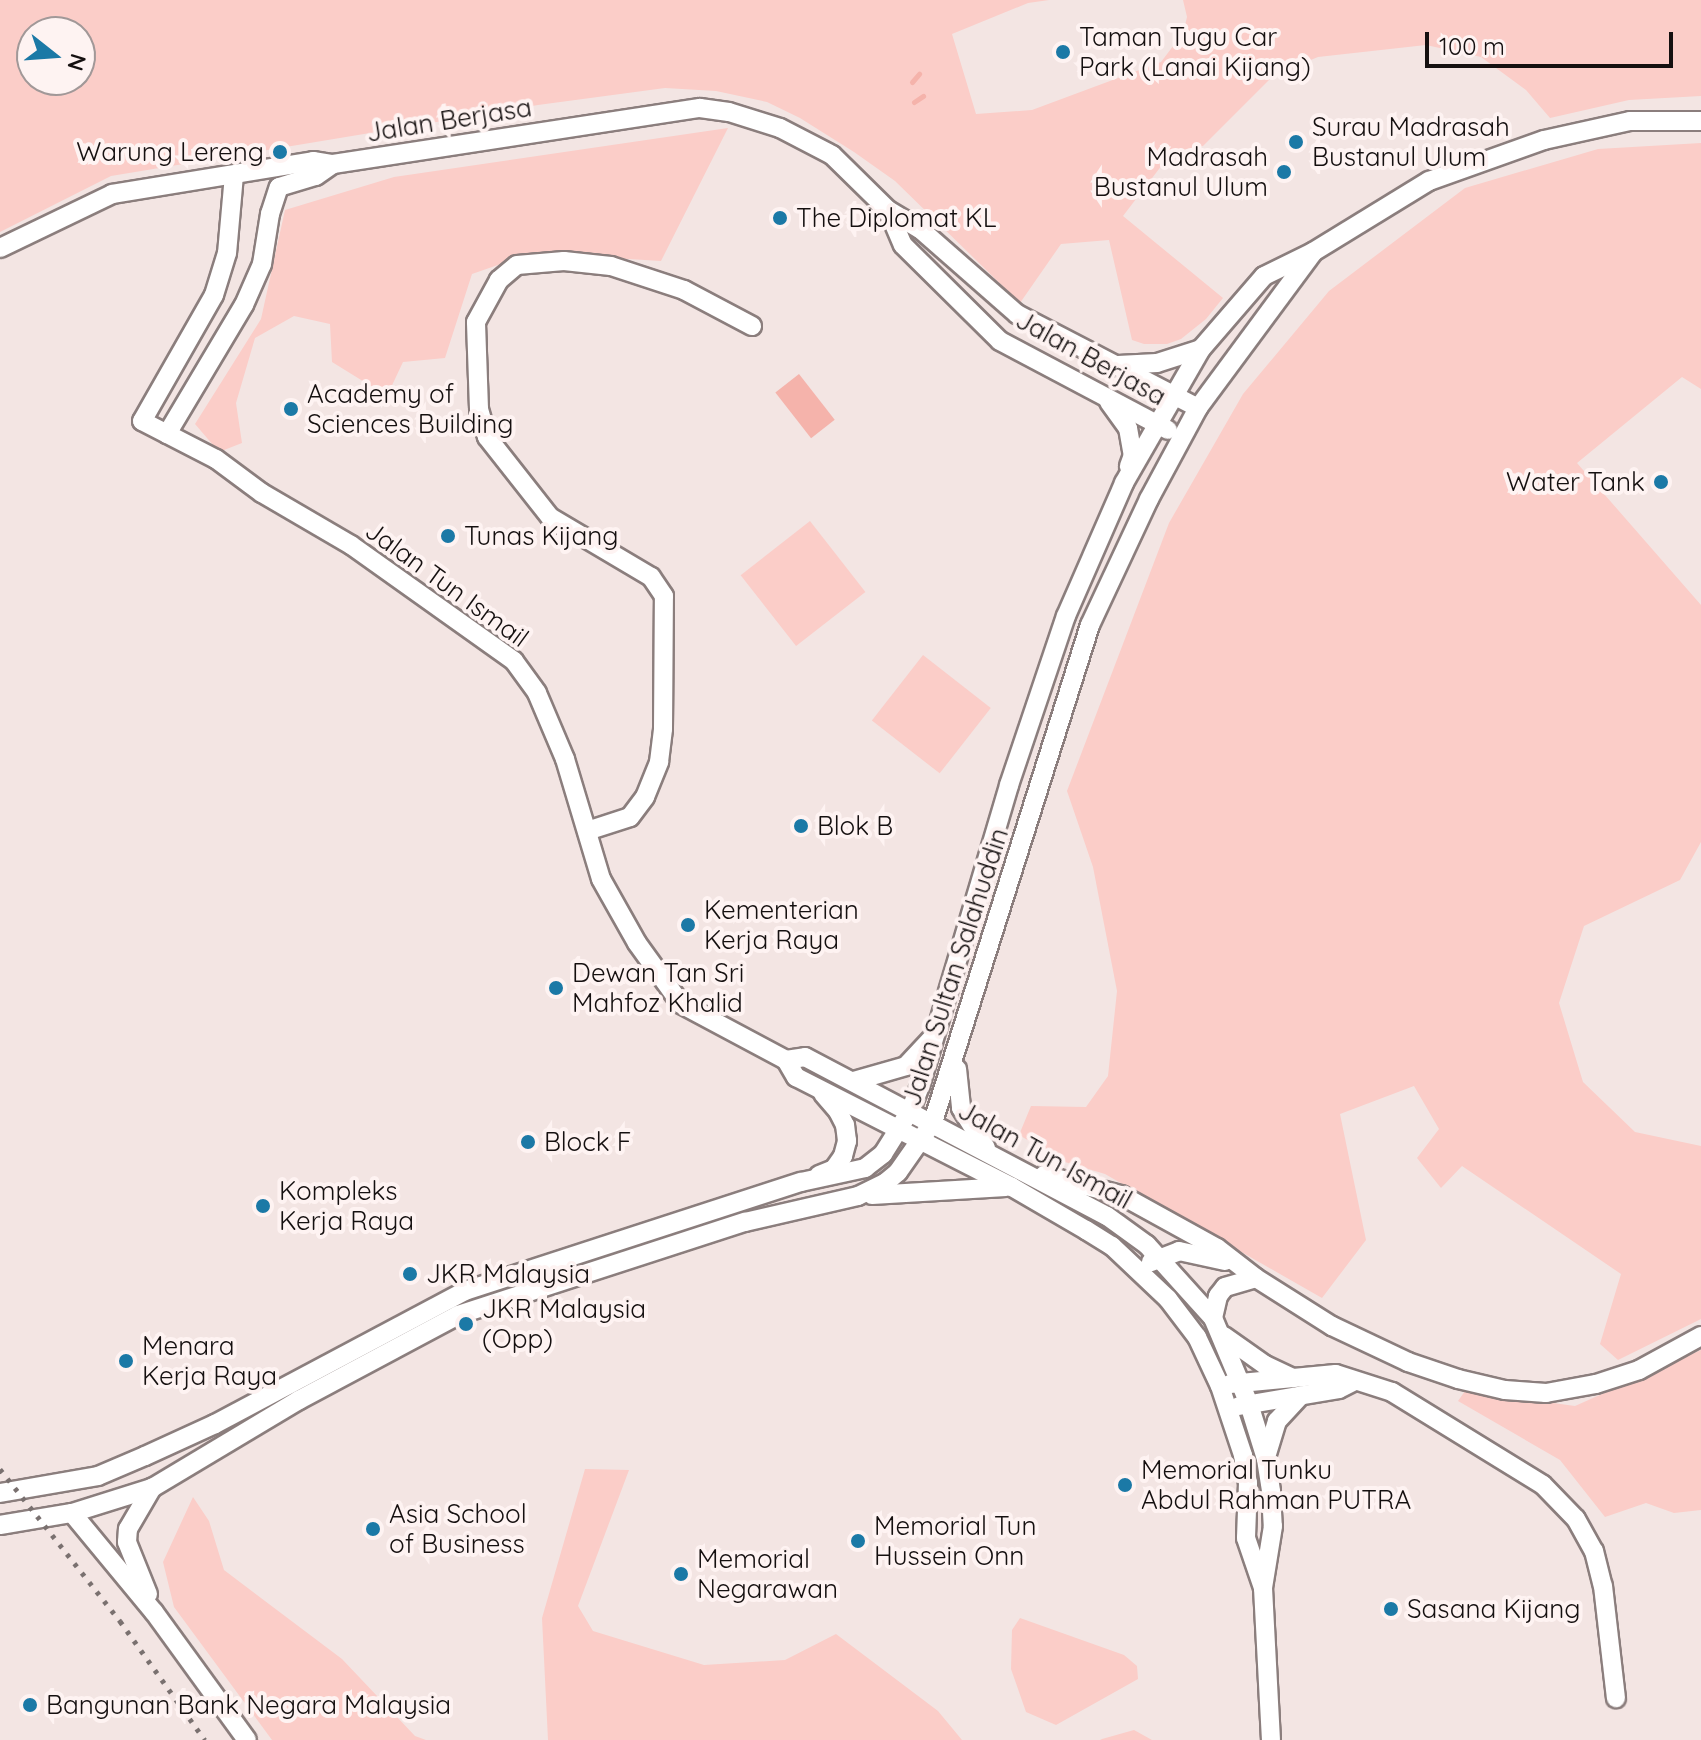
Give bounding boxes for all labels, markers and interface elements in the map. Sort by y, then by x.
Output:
north arrow [16,16,96,96]
scale bar [1429,16,1677,66]
place label: Taman Tugu Car Park (Lanai Kijang) [1079,21,1311,82]
text: 100 m [1439,31,1505,61]
marker: Taman Tugu Car Park (Lanai Kijang) [1054,43,1072,61]
text: N [61,51,93,74]
street label: Jalan Berjasa [364,92,534,148]
place label: Surau Madrasah Bustanul Ulum [1312,111,1510,172]
marker: Surau Madrasah Bustanul Ulum [1287,133,1305,151]
place label: Warung Lereng [76,136,264,168]
place label: Madrasah Bustanul Ulum [1094,141,1268,202]
marker: Warung Lereng [271,143,289,161]
marker: Madrasah Bustanul Ulum [1275,163,1293,181]
place label: The Diplomat KL [796,202,996,234]
marker: The Diplomat KL [771,209,789,227]
street label: Jalan Berjasa [1011,304,1171,412]
place label: Academy of Sciences Building [307,378,513,440]
marker: Academy of Sciences Building [282,400,300,418]
place label: Water Tank [1506,466,1645,498]
marker: Water Tank [1652,473,1670,491]
street label: Jalan Tun Ismail [359,514,535,654]
place label: Tunas Kijang [464,520,619,552]
marker: Tunas Kijang [439,527,457,545]
place label: Blok B [817,810,893,842]
marker: Blok B [792,817,810,835]
street label: Jalan Sultan Salahuddin [895,824,1015,1110]
place label: Kementerian Kerja Raya [704,894,859,956]
marker: Kementerian Kerja Raya [679,916,697,934]
place label: Dewan Tan Sri Mahfoz Khalid [572,957,744,1018]
marker: Dewan Tan Sri Mahfoz Khalid [547,979,565,997]
street label: Jalan Tun Ismail [953,1094,1137,1216]
place label: Block F [544,1126,631,1158]
marker: Block F [519,1133,537,1151]
place label: Kompleks Kerja Raya [279,1175,414,1236]
marker: Kompleks Kerja Raya [254,1197,272,1215]
place label: JKR Malaysia [426,1258,590,1290]
marker: JKR Malaysia [401,1265,419,1283]
place label: JKR Malaysia (Opp) [482,1293,646,1354]
marker: JKR Malaysia (Opp) [457,1315,475,1333]
place label: Menara Kerja Raya [142,1330,277,1392]
marker: Menara Kerja Raya [117,1352,135,1370]
place label: Memorial Tunku Abdul Rahman PUTRA [1141,1454,1411,1516]
marker: Memorial Tunku Abdul Rahman PUTRA [1116,1476,1134,1494]
place label: Asia School of Business [389,1498,527,1560]
place label: Memorial Tun Hussein Onn [874,1510,1036,1572]
marker: Asia School of Business [364,1520,382,1538]
marker: Memorial Tun Hussein Onn [849,1532,867,1550]
place label: Memorial Negarawan [697,1543,838,1604]
marker: Memorial Negarawan [672,1565,690,1583]
place label: Sasana Kijang [1407,1593,1581,1625]
marker: Sasana Kijang [1382,1600,1400,1618]
place label: Bangunan Bank Negara Malaysia [46,1689,451,1721]
marker: Bangunan Bank Negara Malaysia [21,1696,39,1714]

